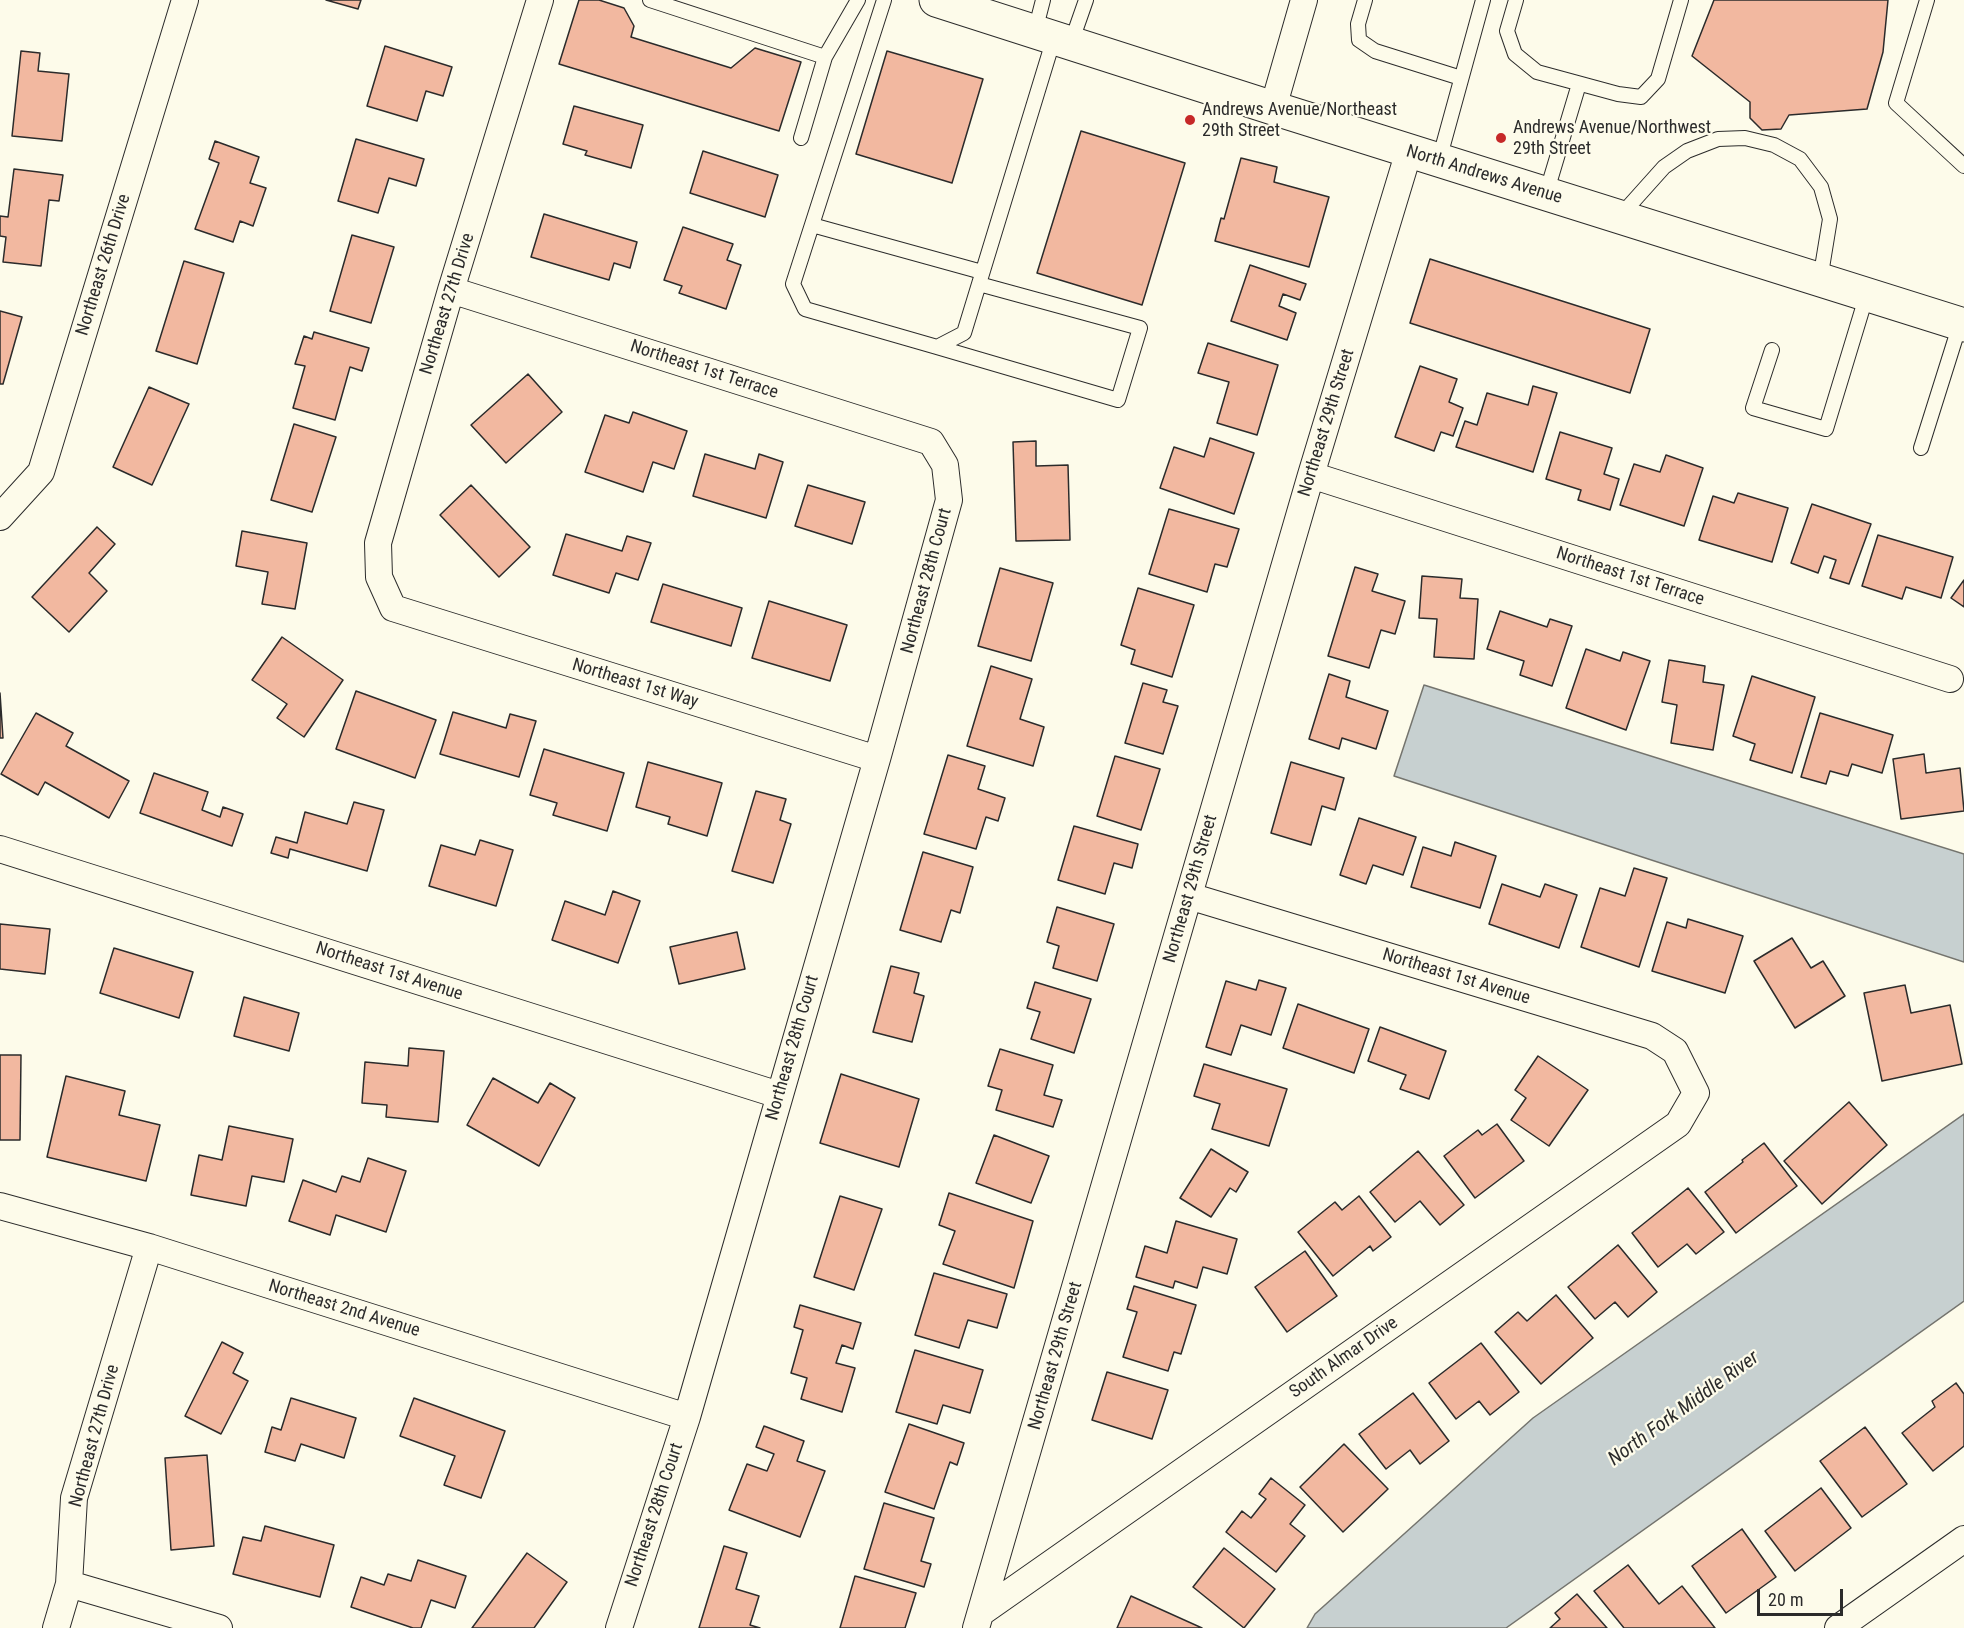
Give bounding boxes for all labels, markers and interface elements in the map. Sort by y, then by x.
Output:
place label: Andrews Avenue/Northeast 29th Street [1202,99,1397,142]
marker: Andrews Avenue/Northeast 29th Street [1183,113,1197,127]
place label: Andrews Avenue/Northwest 29th Street [1513,117,1711,160]
marker: Andrews Avenue/Northwest 29th Street [1494,131,1508,145]
street label: North Andrews Avenue [1403,141,1565,209]
street label: Northeast 26th Drive [72,192,136,338]
street label: Northeast 27th Drive [416,231,480,377]
street label: Northeast 1st Terrace [627,336,781,404]
street label: Northeast 29th Street [1294,347,1360,499]
street label: Northeast 28th Court [897,506,957,656]
street label: Northeast 1st Terrace [1553,543,1707,611]
street label: Northeast 1st Way [569,655,701,713]
street label: Northeast 29th Street [1160,813,1222,965]
street label: Northeast 1st Avenue [313,938,465,1006]
street label: Northeast 1st Avenue [1380,944,1532,1010]
street label: Northeast 28th Court [762,973,824,1123]
street label: Northeast 2nd Avenue [266,1276,422,1342]
street label: Northeast 29th Street [1025,1280,1087,1432]
street label: South Almar Drive [1286,1313,1402,1403]
water label: North Fork Middle River [1604,1346,1764,1472]
street label: Northeast 27th Drive [66,1362,124,1510]
street label: Northeast 28th Court [622,1440,688,1590]
scale bar [1760,1577,1846,1615]
text: 20 m [1768,1589,1803,1610]

